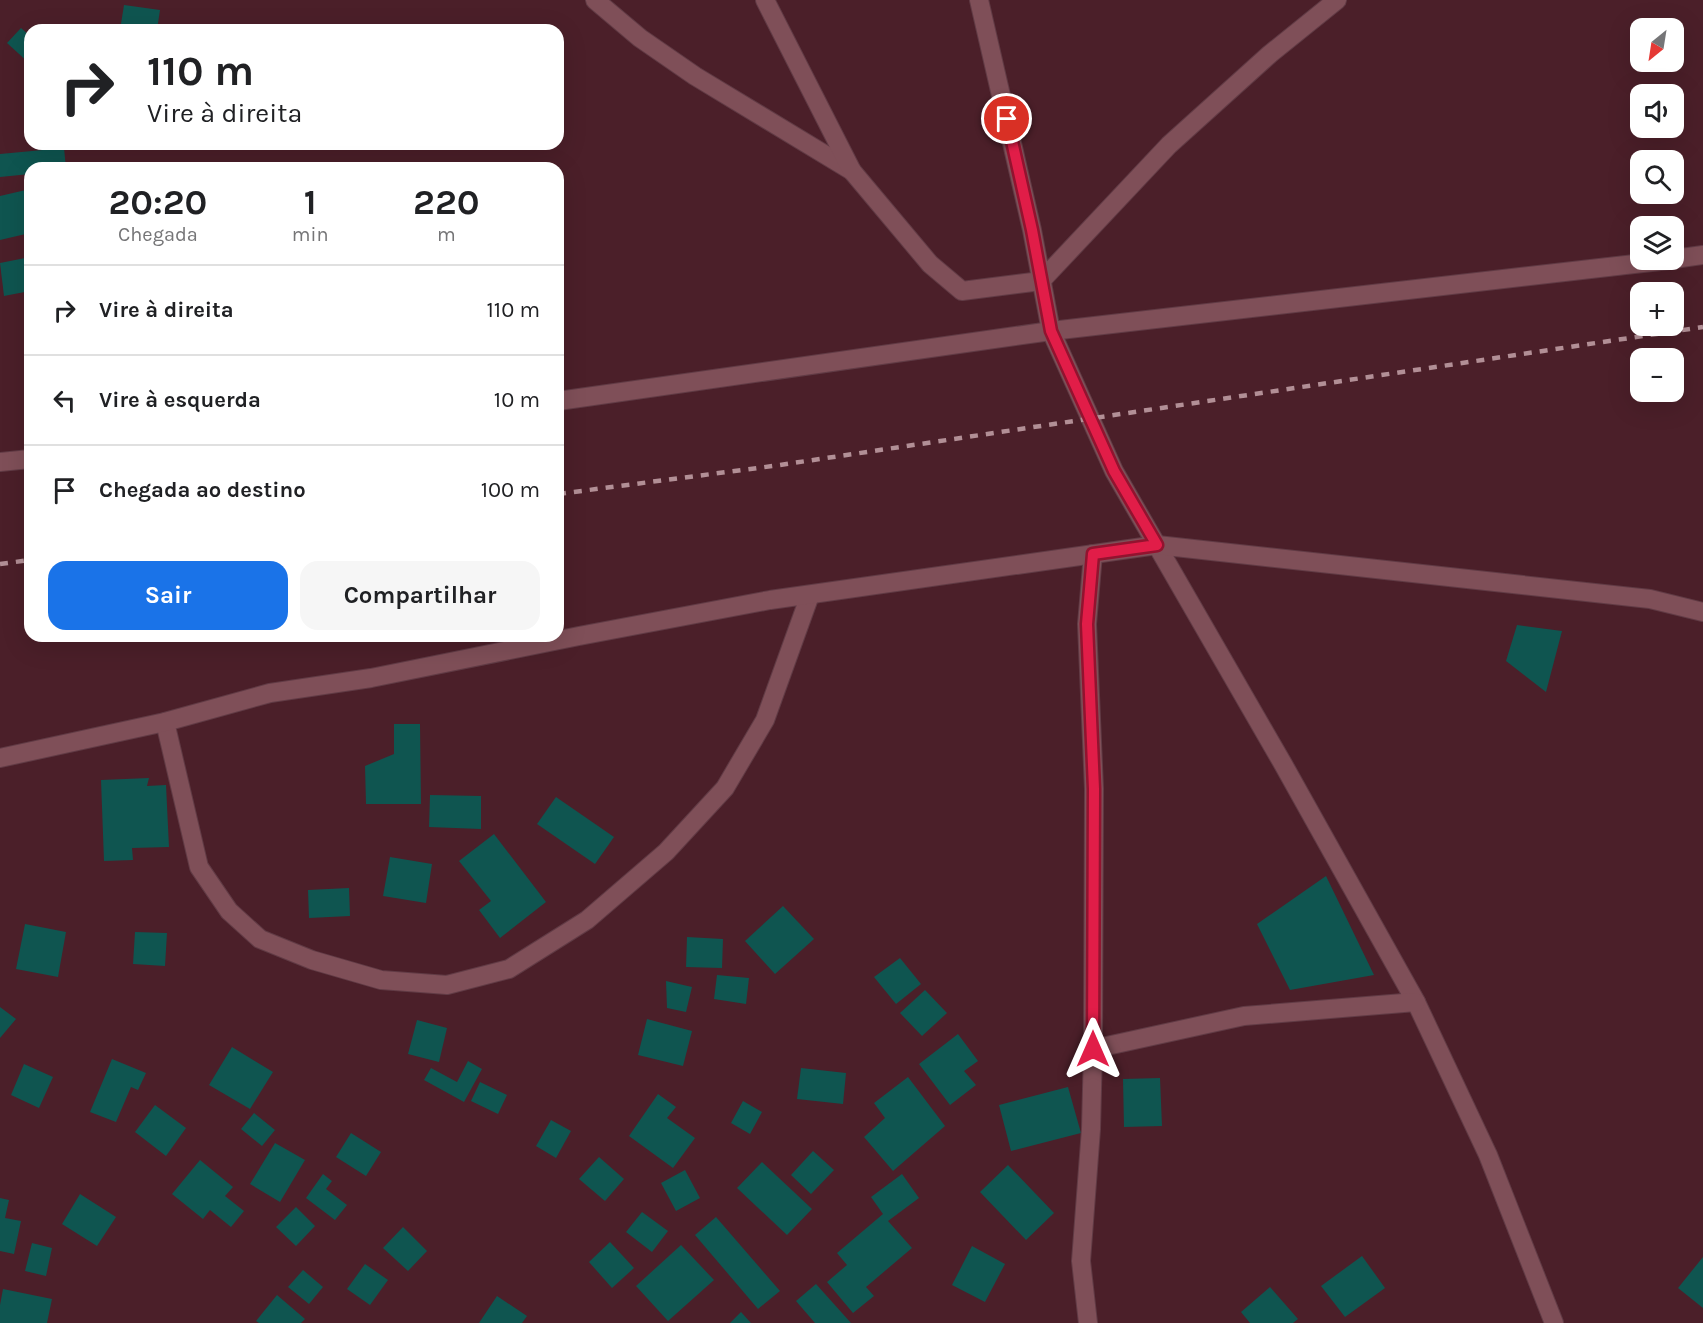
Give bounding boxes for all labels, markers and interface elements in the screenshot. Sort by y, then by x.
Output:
north arrow [1630,18,1684,72]
map controls [1630,18,1684,402]
text: 110 m [147,46,254,96]
icon: right [48,48,126,126]
button: sound [1630,84,1684,138]
pin [981,93,1032,144]
text: Vire à direita [147,97,302,129]
icon: arrive [990,102,1023,135]
button: search [1630,150,1684,204]
text: 20:20 [109,181,207,223]
text: 1 [304,181,317,223]
text: 220 [413,181,479,223]
button: layers [1630,216,1684,270]
text: Chegada [118,223,198,246]
text: min [292,223,329,246]
text: m [437,223,456,246]
button: + [1630,282,1684,336]
icon: right [48,294,81,327]
text: Vire à direita [99,297,234,323]
text: 110 m [487,297,540,323]
button: − [1630,348,1684,402]
icon: left [48,384,81,417]
text: Vire à esquerda [99,387,261,413]
text: 10 m [494,387,540,413]
icon: arrive [48,474,81,507]
text: Chegada ao destino [99,477,306,503]
text: 100 m [481,477,540,503]
button: Sair [48,561,288,630]
button: Compartilhar [300,561,540,630]
position arrow [1061,1017,1125,1081]

